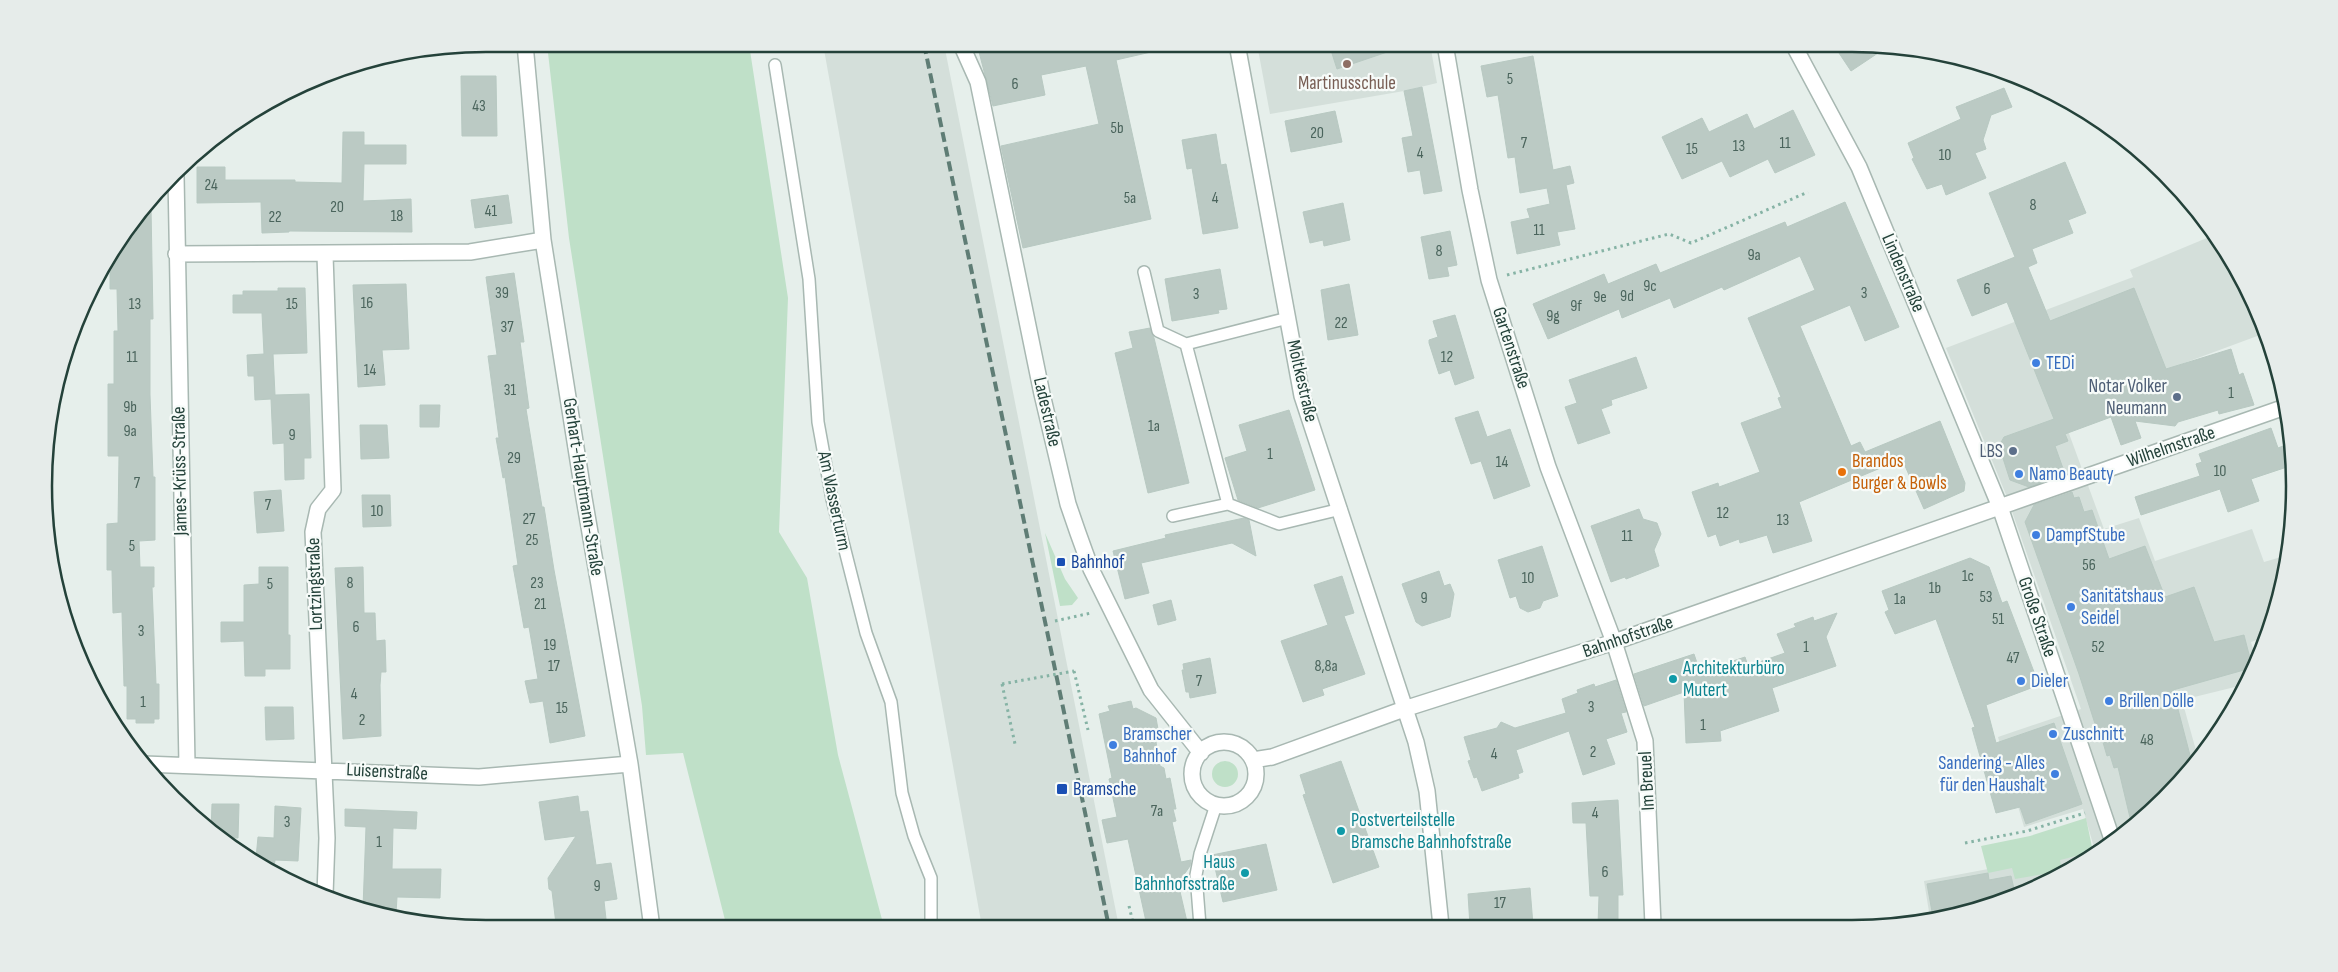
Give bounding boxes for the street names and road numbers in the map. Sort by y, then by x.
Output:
street label: Lindenstraße [1876,230,1930,316]
street label: Gartenstraße [1487,304,1535,392]
street label: Moltkestraße [1281,338,1323,424]
street label: Ladestraße [1028,375,1066,449]
street label: Gerhart-Hauptmann-Straße [558,396,608,578]
street label: James-Krüss-Straße [167,406,193,537]
street label: Wilhelmstraße [2124,421,2218,473]
street label: Am Wasserturm [812,448,856,553]
street label: Lortzingstraße [302,537,328,631]
street label: Große Straße [2013,574,2061,660]
street label: Bahnhofstraße [1580,611,1676,663]
street label: Im Breuel [1634,751,1660,811]
street label: Luisenstraße [346,758,428,786]

